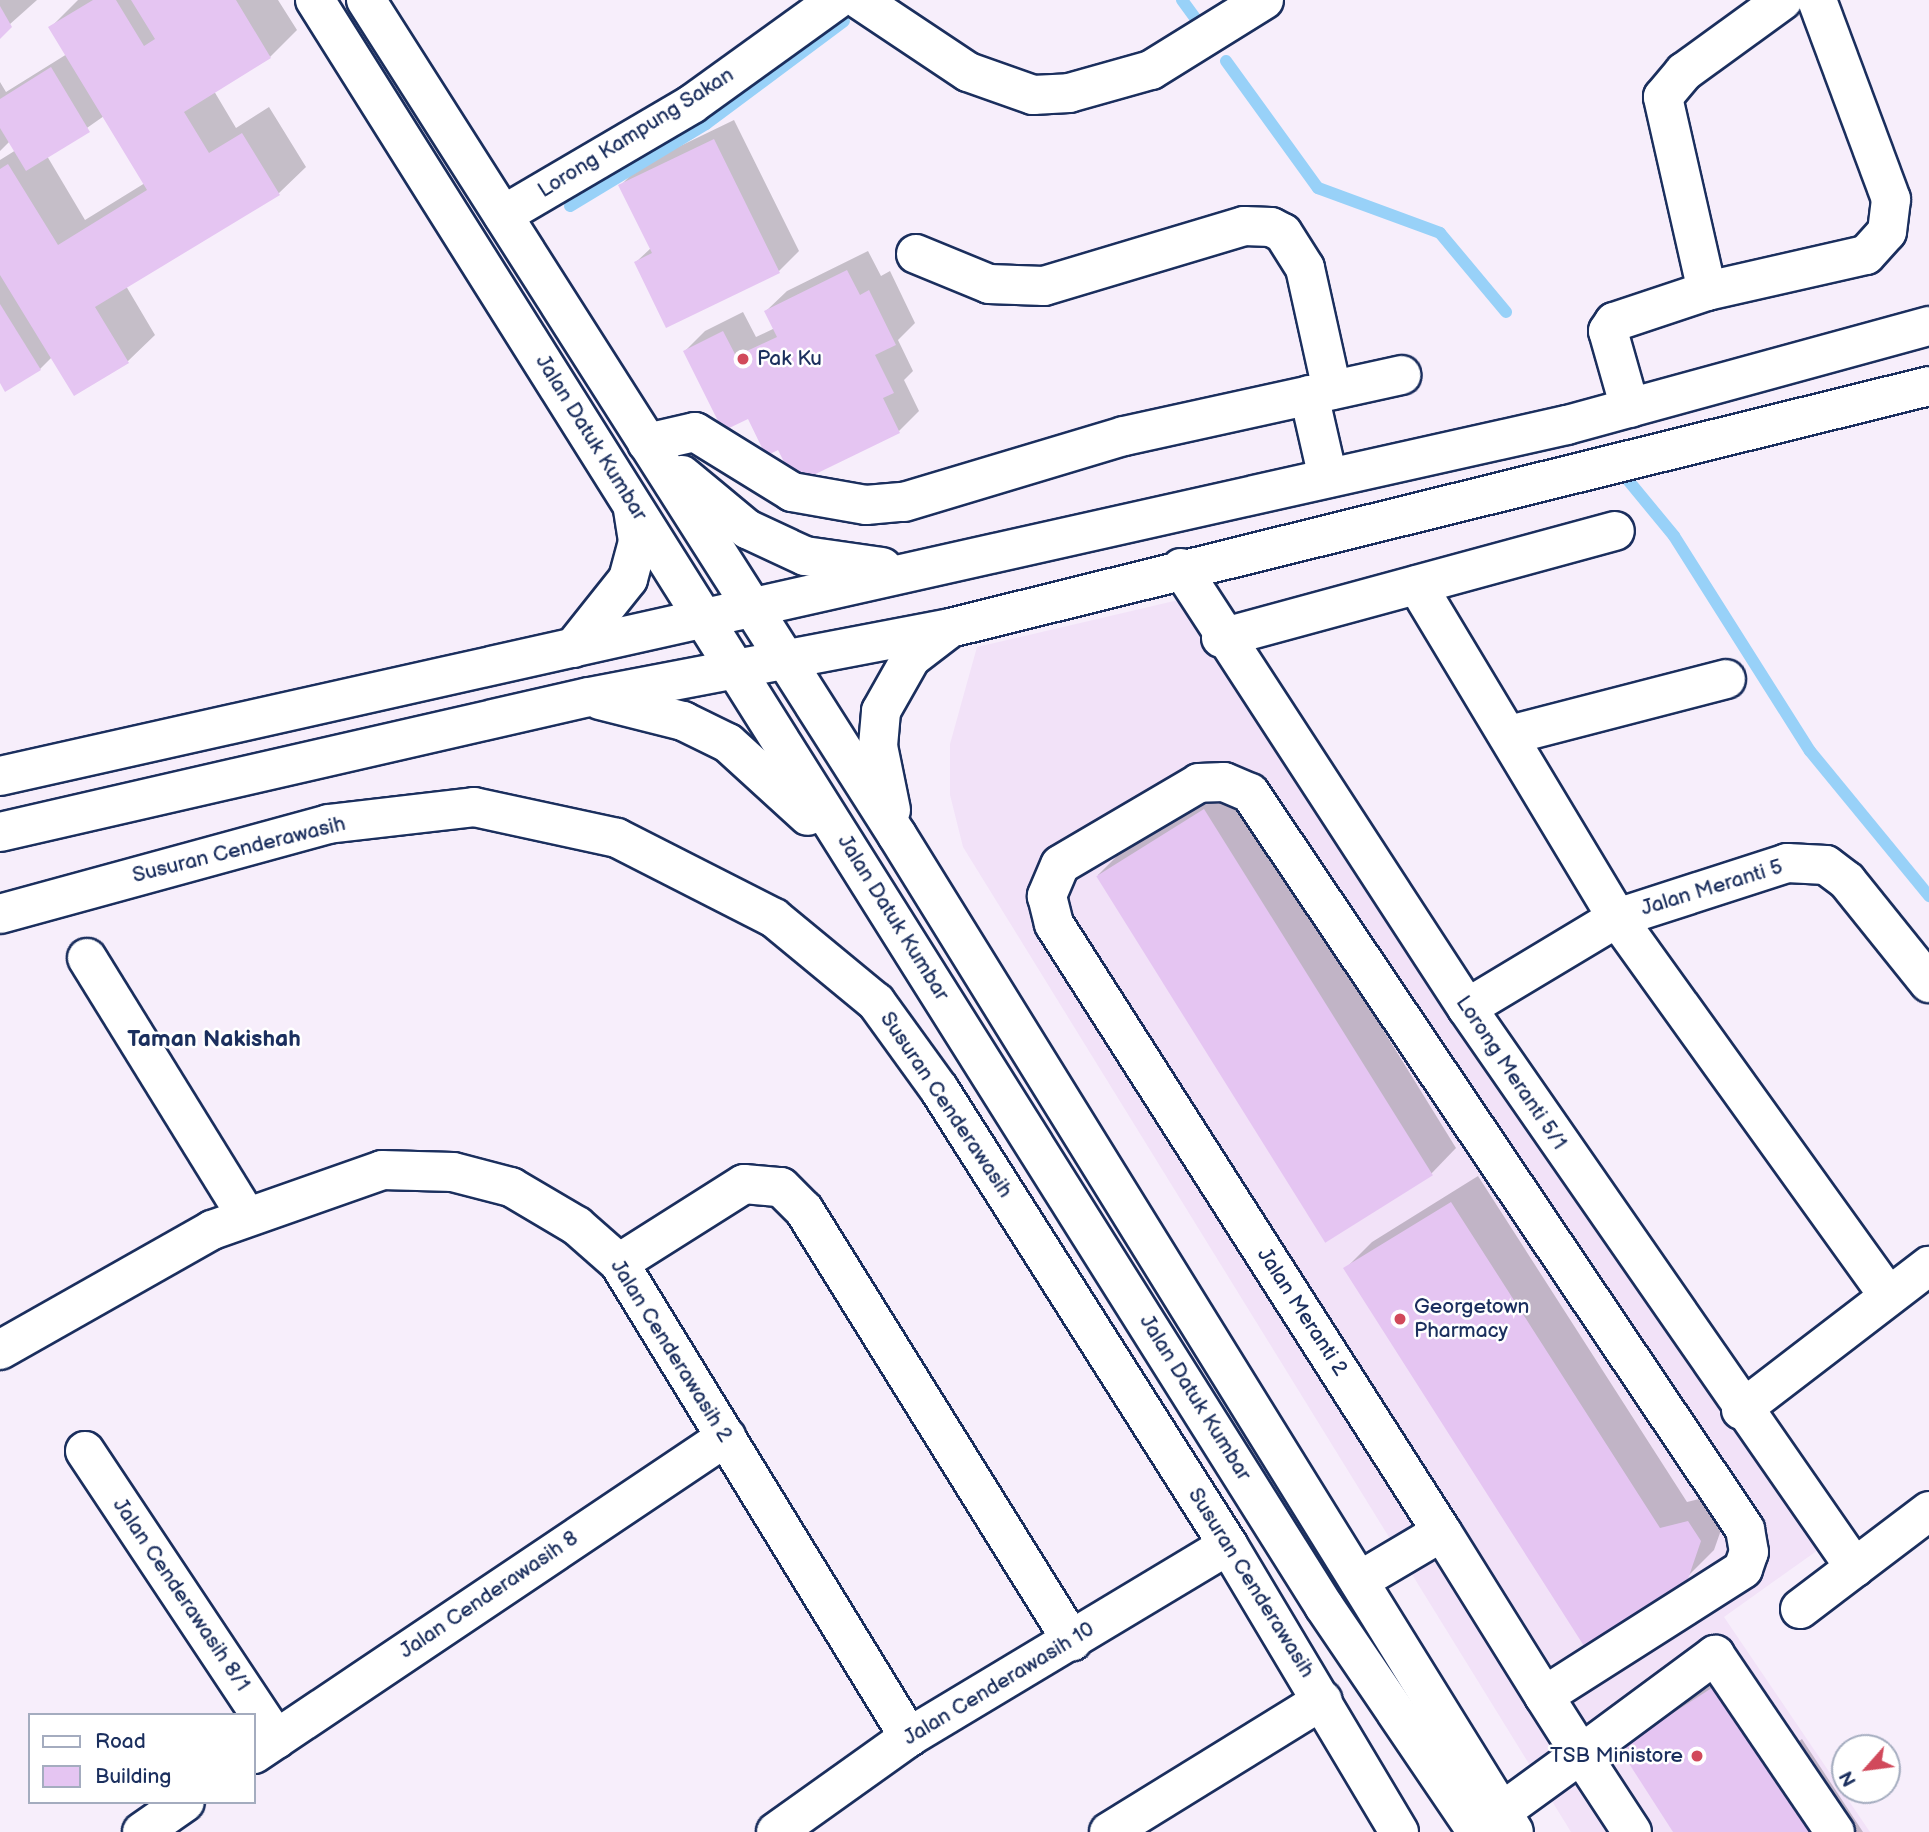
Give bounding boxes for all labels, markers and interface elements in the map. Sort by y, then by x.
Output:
street label: Lorong Kampung Sakan [533,62,739,204]
place label: Pak Ku [757,346,822,372]
street label: Jalan Datuk Kumbar [530,350,652,526]
marker: Pak Ku [735,351,751,367]
street label: Susuran Cenderawasih [130,811,348,889]
street label: Jalan Datuk Kumbar [832,830,954,1006]
street label: Jalan Meranti 5 [1638,854,1786,922]
street label: Lorong Meranti 5/1 [1450,991,1572,1155]
street label: Susuran Cenderawasih [874,1007,1018,1203]
district label: Taman Nakishah [127,1025,301,1053]
street label: Jalan Meranti 2 [1251,1243,1353,1381]
street label: Jalan Cenderawasih 2 [605,1255,737,1447]
place label: Georgetown Pharmacy [1414,1294,1529,1344]
street label: Jalan Datuk Kumbar [1134,1310,1256,1486]
marker: Georgetown Pharmacy [1392,1311,1408,1327]
street label: Susuran Cenderawasih [1182,1484,1320,1682]
street label: Jalan Cenderawasih 8/1 [107,1494,255,1696]
street label: Jalan Cenderawasih 8 [395,1526,583,1664]
street label: Jalan Cenderawasih 10 [899,1617,1099,1751]
legend [28,1713,256,1804]
text: Road [95,1729,146,1754]
north arrow [1831,1734,1901,1804]
place label: TSB Ministore [1550,1743,1683,1769]
marker: TSB Ministore [1689,1748,1705,1764]
text: Building [95,1764,171,1789]
text: N [1835,1766,1862,1790]

